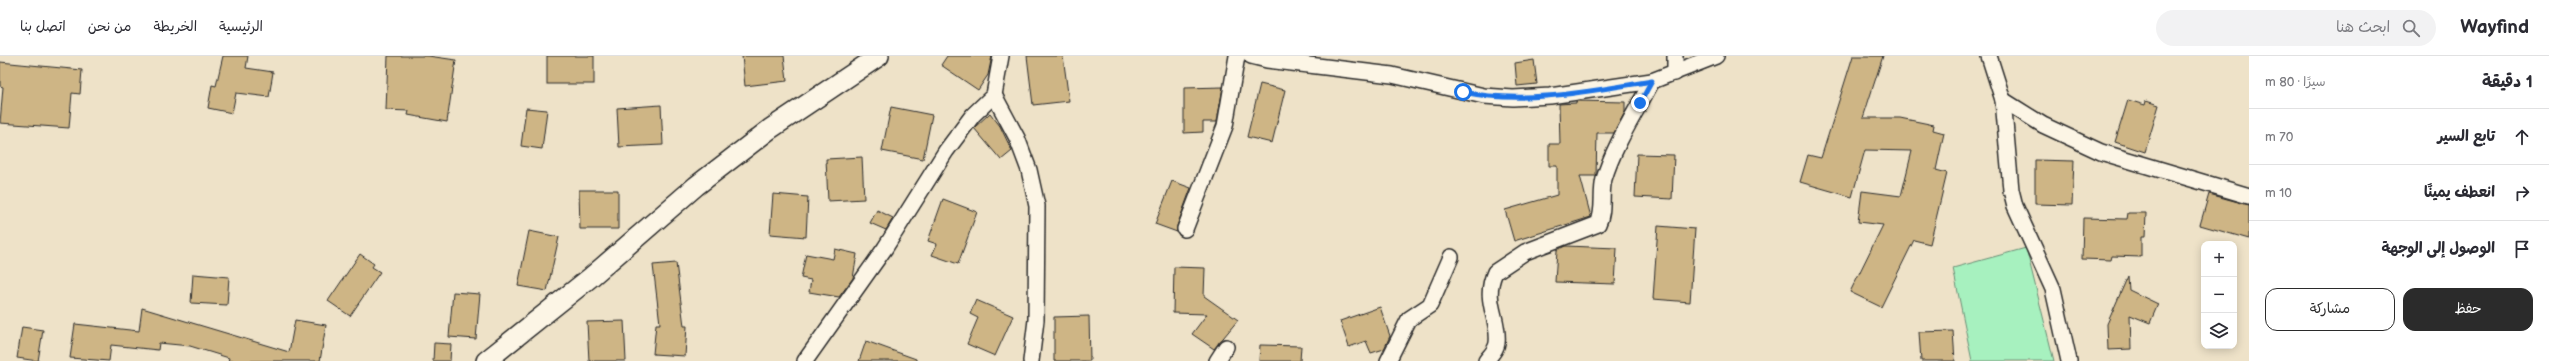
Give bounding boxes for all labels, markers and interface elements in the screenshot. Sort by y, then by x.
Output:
search box [2156,10,2436,46]
text: Wayfind [2460,16,2529,39]
icon: search [2400,17,2422,39]
text: اتصل بنا [20,18,66,35]
text: من نحن [88,18,131,35]
text: الخريطة [153,18,197,35]
text: الرئيسية [219,18,263,35]
text: ابحث هنا [2336,18,2390,37]
text: 1 دقيقة [2482,72,2533,92]
text: سيرًا · 80 m [2265,74,2326,90]
route start [1454,83,1472,101]
route end [1631,94,1649,112]
icon: ahead [2511,126,2533,148]
text: تابع السير [2437,127,2495,146]
text: 70 m [2265,129,2293,145]
icon: right [2511,182,2533,204]
text: انعطف يمينًا [2424,183,2495,202]
text: 10 m [2265,185,2292,201]
icon: arrive [2511,238,2533,260]
text: الوصول إلى الوجهة [2381,239,2495,258]
map controls [2201,241,2237,349]
button: + [2201,241,2237,277]
button: − [2201,277,2237,313]
button: مشاركة [2265,288,2395,331]
button: حفظ [2403,288,2533,331]
button: layers [2201,313,2237,349]

